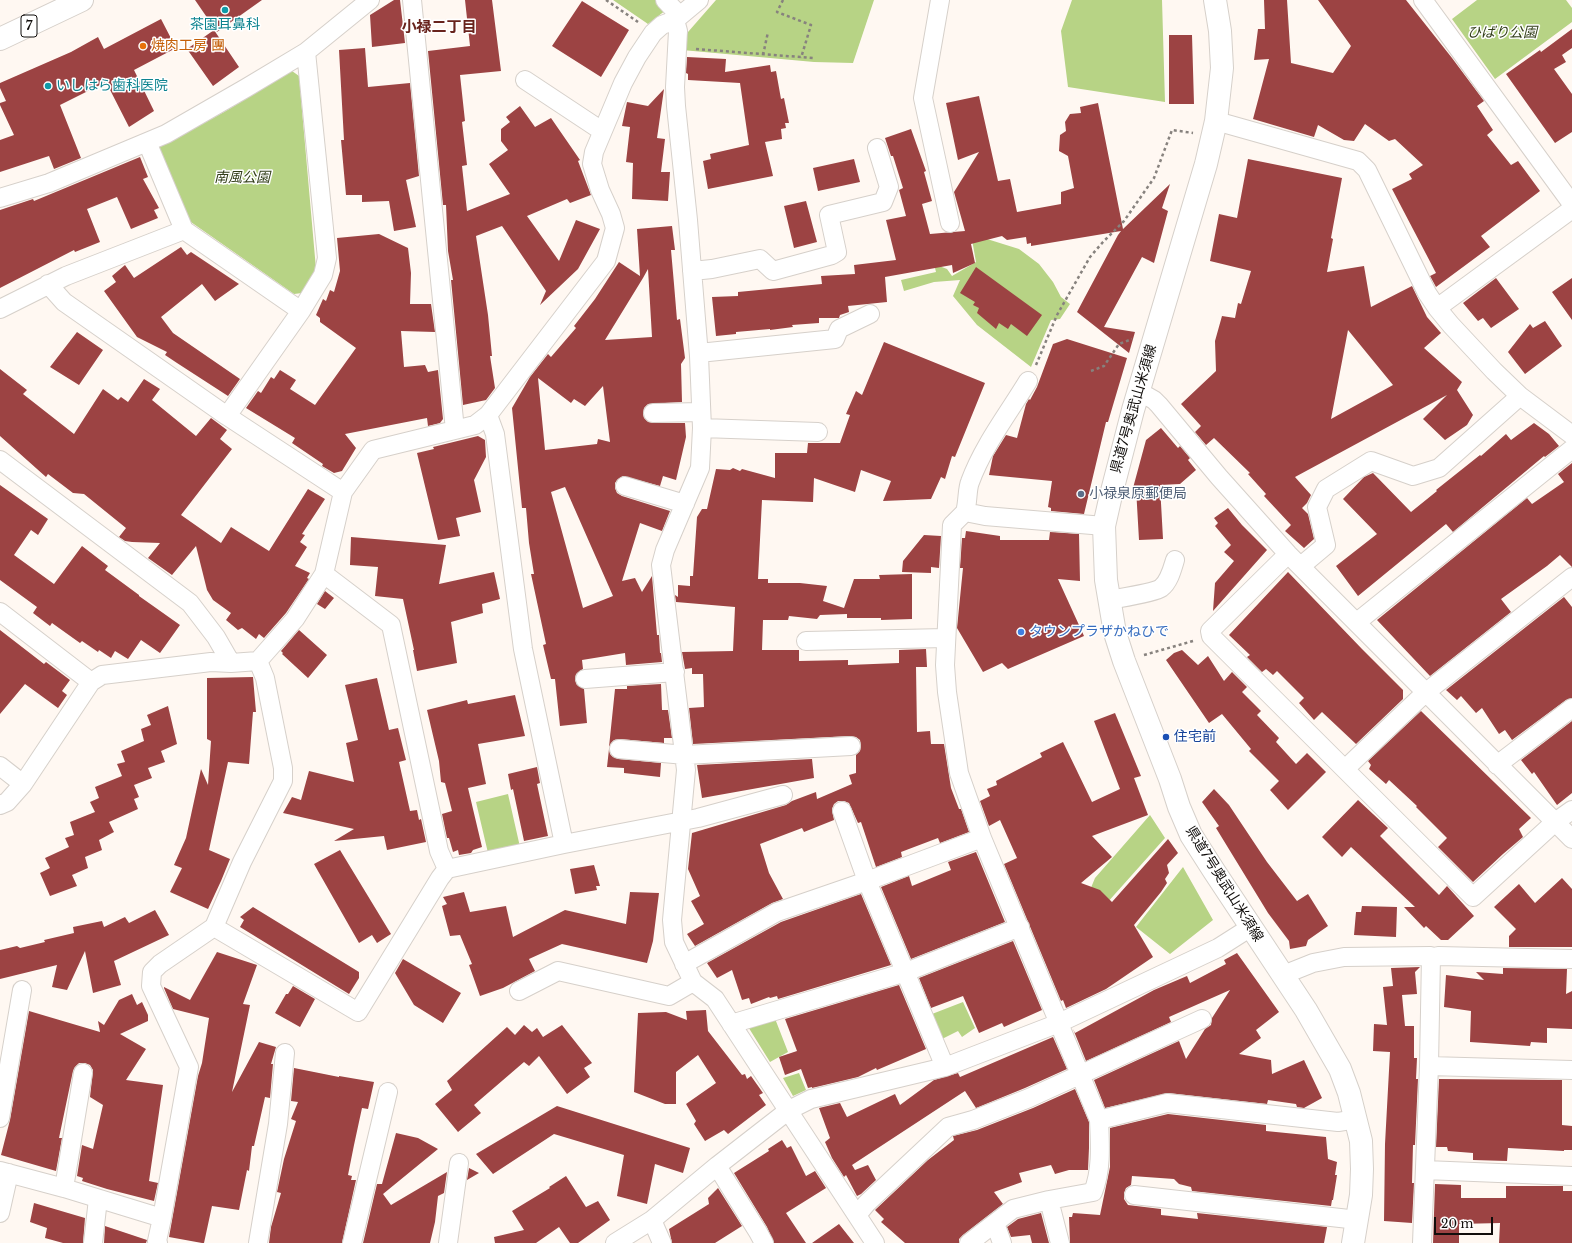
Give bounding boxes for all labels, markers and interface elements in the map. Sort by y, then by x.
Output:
marker: 茶園耳鼻科 [220,5,230,15]
road number: 7 [21,15,37,37]
place label: 茶園耳鼻科 [190,17,260,33]
district label: 小禄二丁目 [402,19,476,37]
park label: ひばり公園 [1467,25,1537,41]
place label: 焼肉工房 團 [151,38,225,54]
marker: 焼肉工房 團 [138,41,148,51]
place label: いしはら歯科医院 [56,78,168,94]
marker: いしはら歯科医院 [43,81,53,91]
park label: 南風公園 [214,170,270,186]
street label: 県道7号奥武山米須線 [1108,343,1160,475]
place label: 小禄泉原郵便局 [1089,486,1187,502]
marker: 小禄泉原郵便局 [1076,489,1086,499]
place label: タウンプラザかねひで [1029,624,1169,640]
marker: タウンプラザかねひで [1016,627,1026,637]
place label: 住宅前 [1174,729,1216,745]
marker: 住宅前 [1161,732,1171,742]
street label: 県道7号奥武山米須線 [1182,823,1266,945]
scale bar [1436,1209,1495,1235]
text: 20 m [1441,1216,1473,1231]

